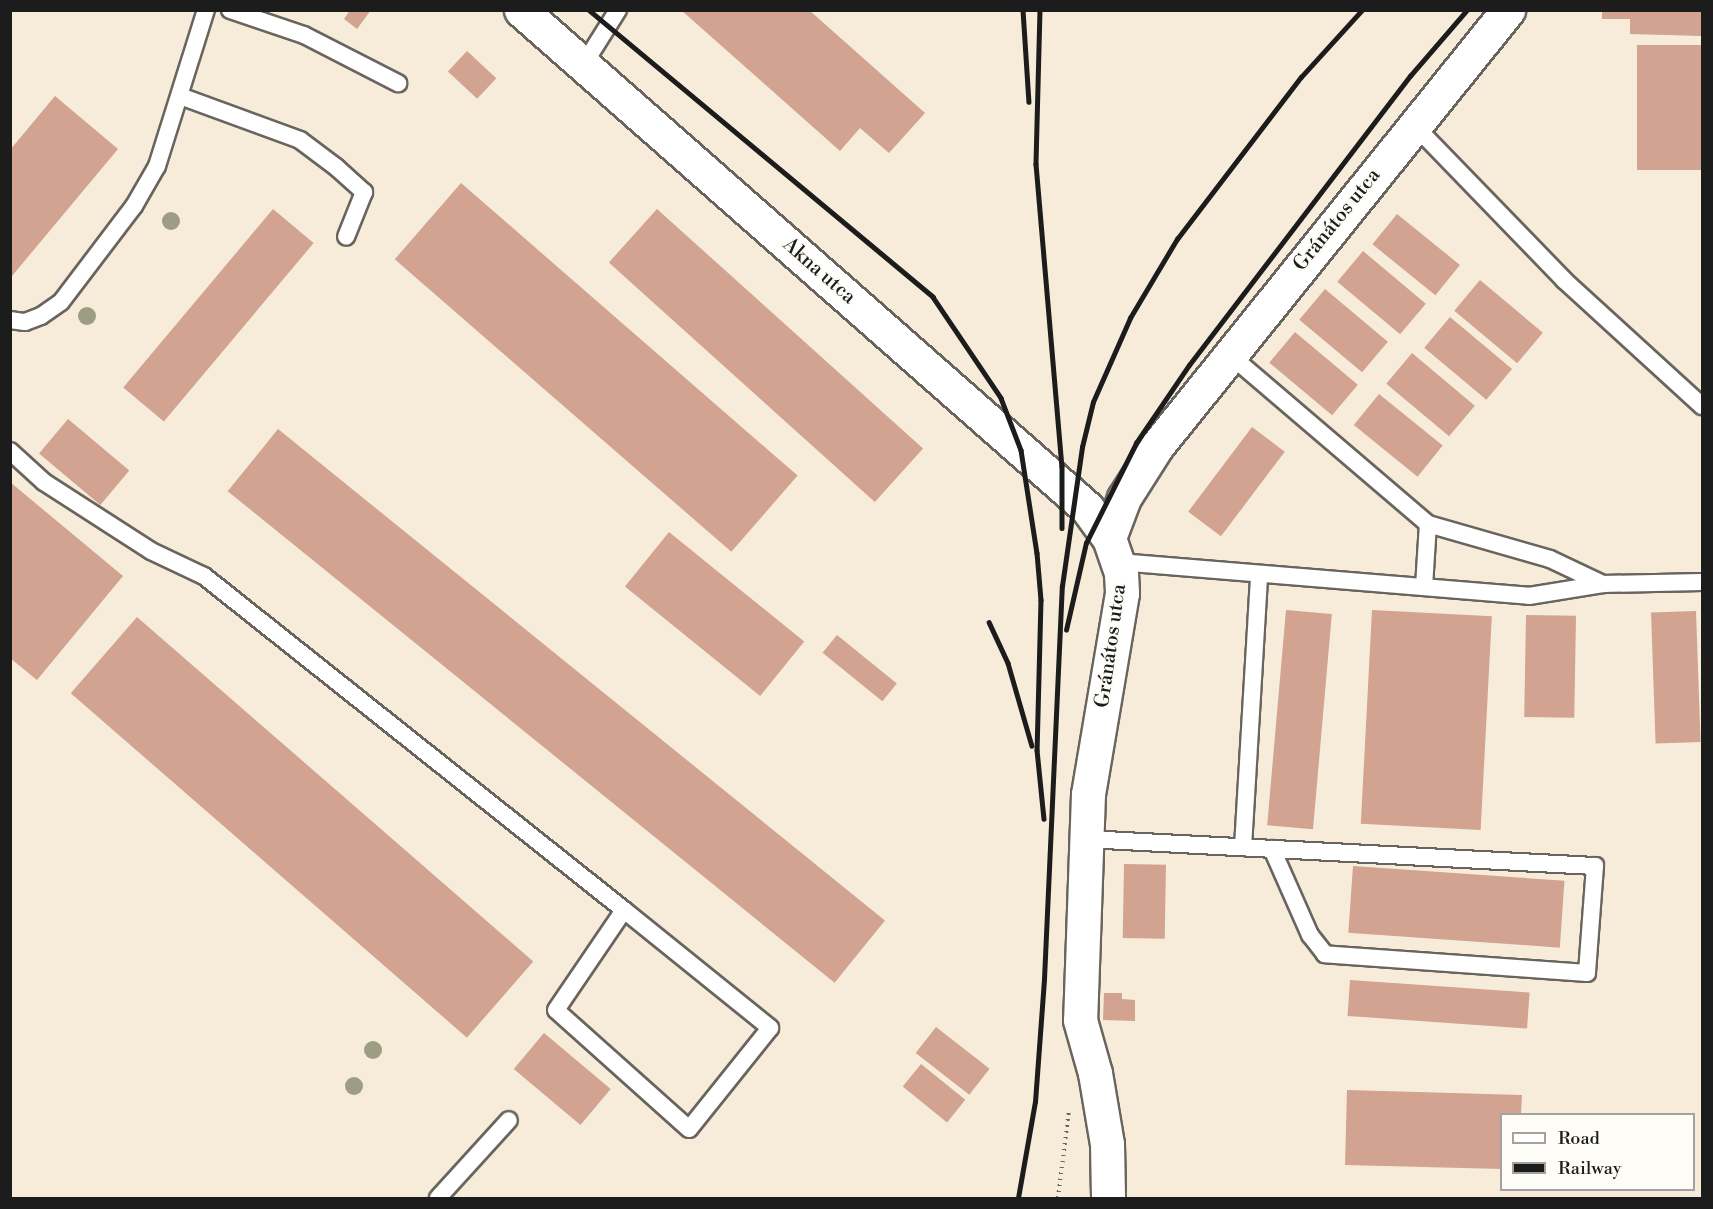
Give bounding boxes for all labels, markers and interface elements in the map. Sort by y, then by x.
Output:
street label: Gránátos utca [1288,164,1386,276]
street label: Akna utca [778,233,860,309]
street label: Gránátos utca [1090,582,1132,710]
legend [1500,1113,1695,1191]
text: Road [1558,1127,1600,1150]
text: Railway [1558,1157,1621,1180]

